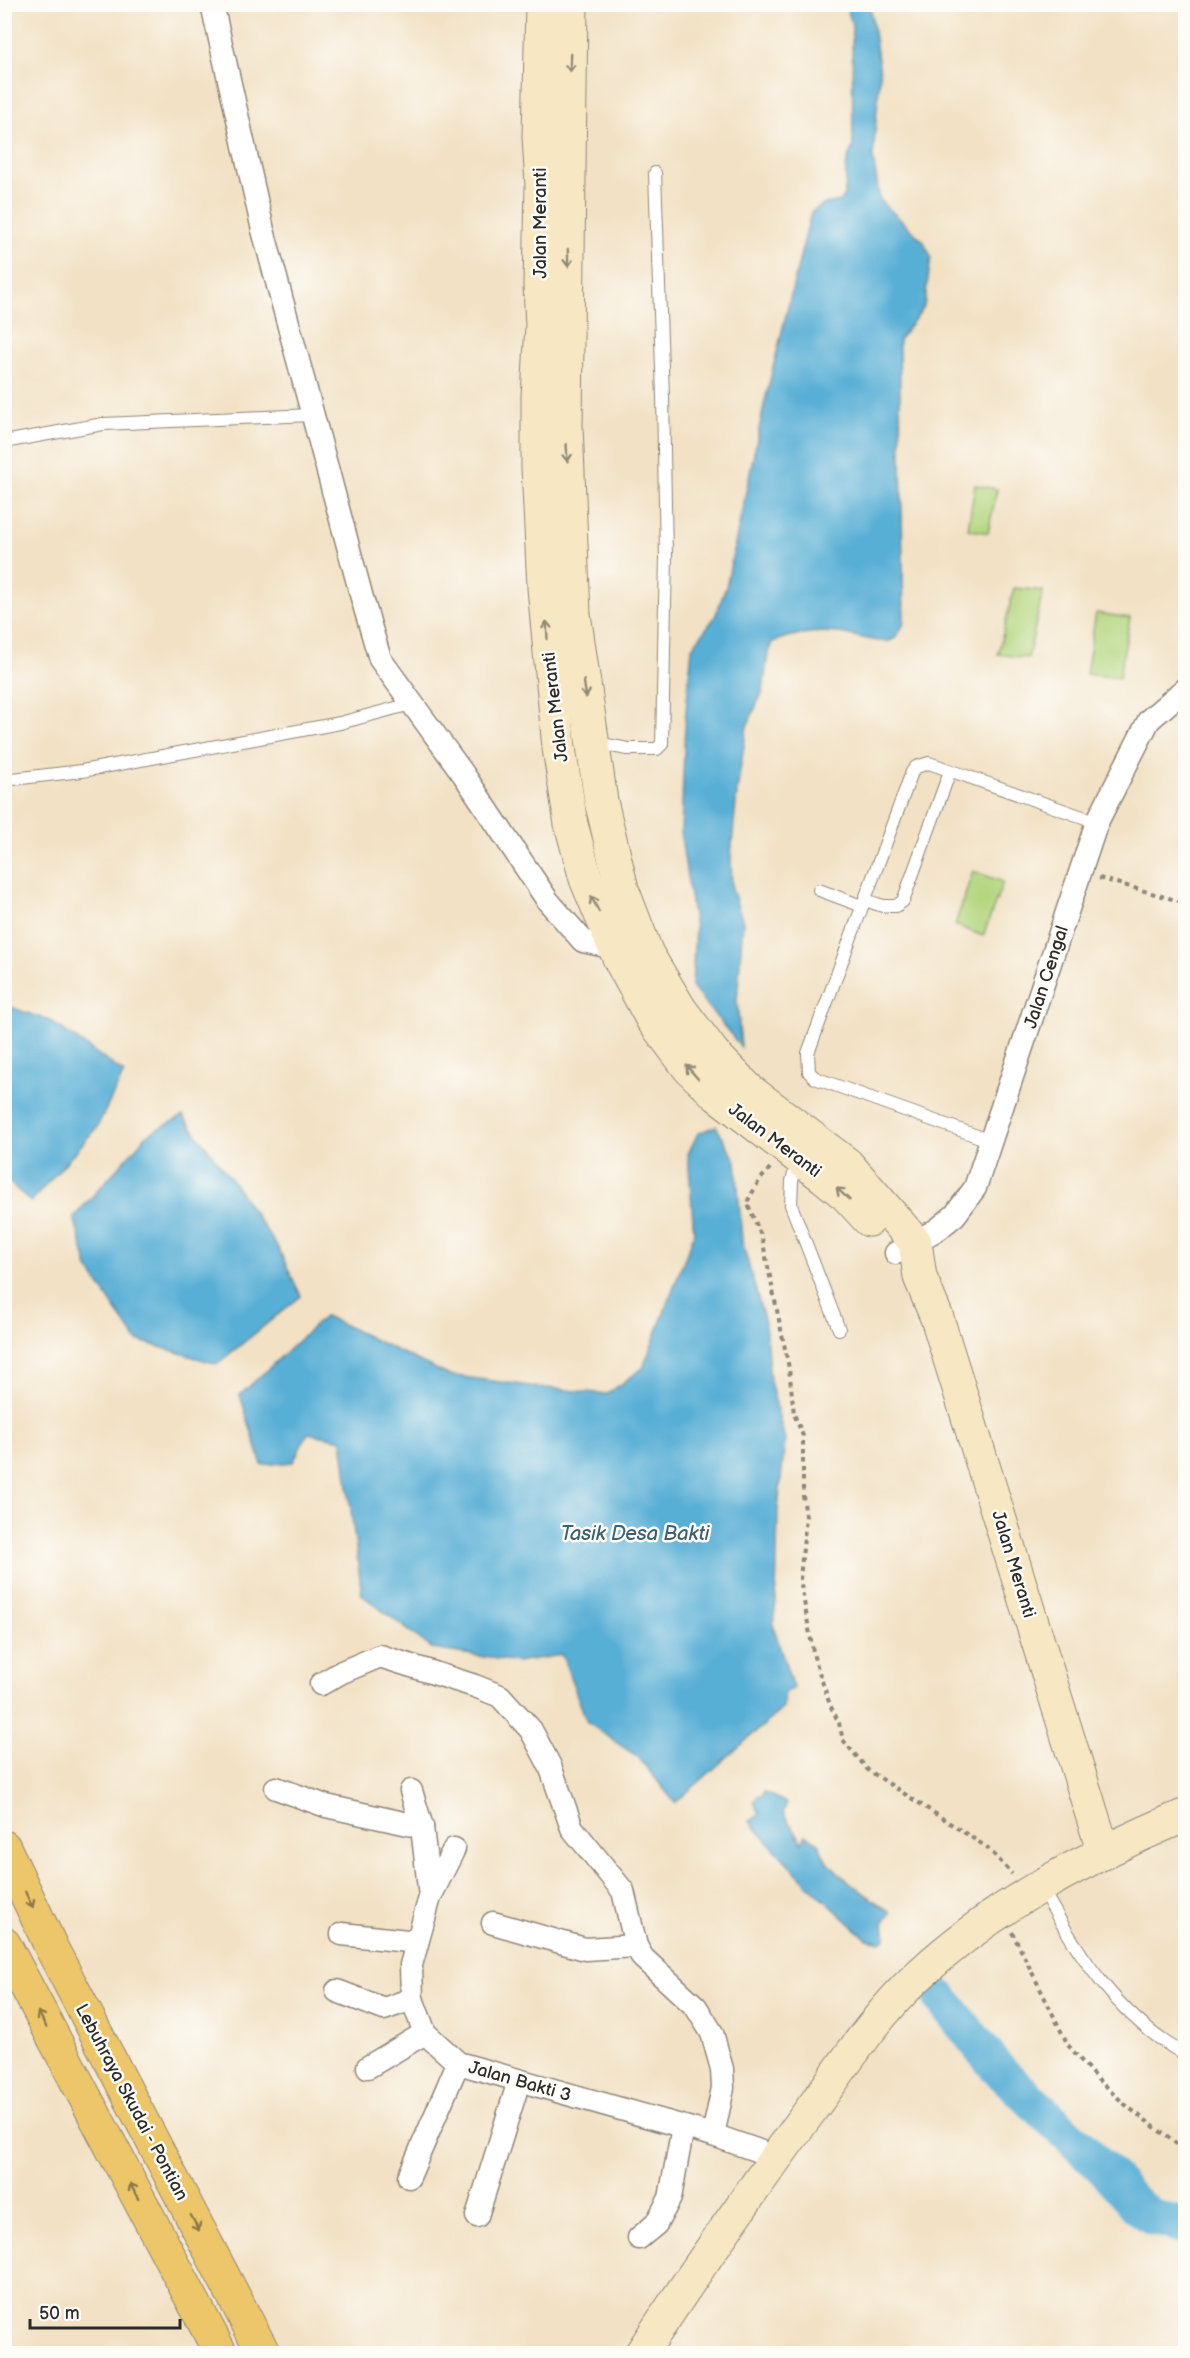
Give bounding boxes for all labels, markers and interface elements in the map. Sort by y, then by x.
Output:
one-way arrow [564,52,576,72]
street label: Jalan Meranti [530,168,551,278]
one-way arrow [562,247,574,267]
one-way arrow [562,442,573,462]
one-way arrow [541,621,552,641]
street label: Jalan Meranti [538,651,573,763]
one-way arrow [579,679,590,698]
one-way arrow [589,895,601,913]
street label: Jalan Cengal [1020,923,1073,1031]
one-way arrow [685,1065,699,1080]
street label: Jalan Meranti [724,1099,825,1182]
one-way arrow [836,1187,851,1201]
street label: Jalan Meranti [987,1508,1040,1620]
water label: Tasik Desa Bakti [561,1522,711,1546]
one-way arrow [24,1891,35,1909]
street label: Lebuhraya Skudai - Pontian [71,2000,192,2204]
one-way arrow [36,2010,47,2028]
street label: Jalan Bakti 3 [466,2057,574,2106]
one-way arrow [128,2182,139,2200]
one-way arrow [190,2213,201,2231]
scale bar [30,2292,180,2330]
text: 50 m [39,2303,80,2324]

